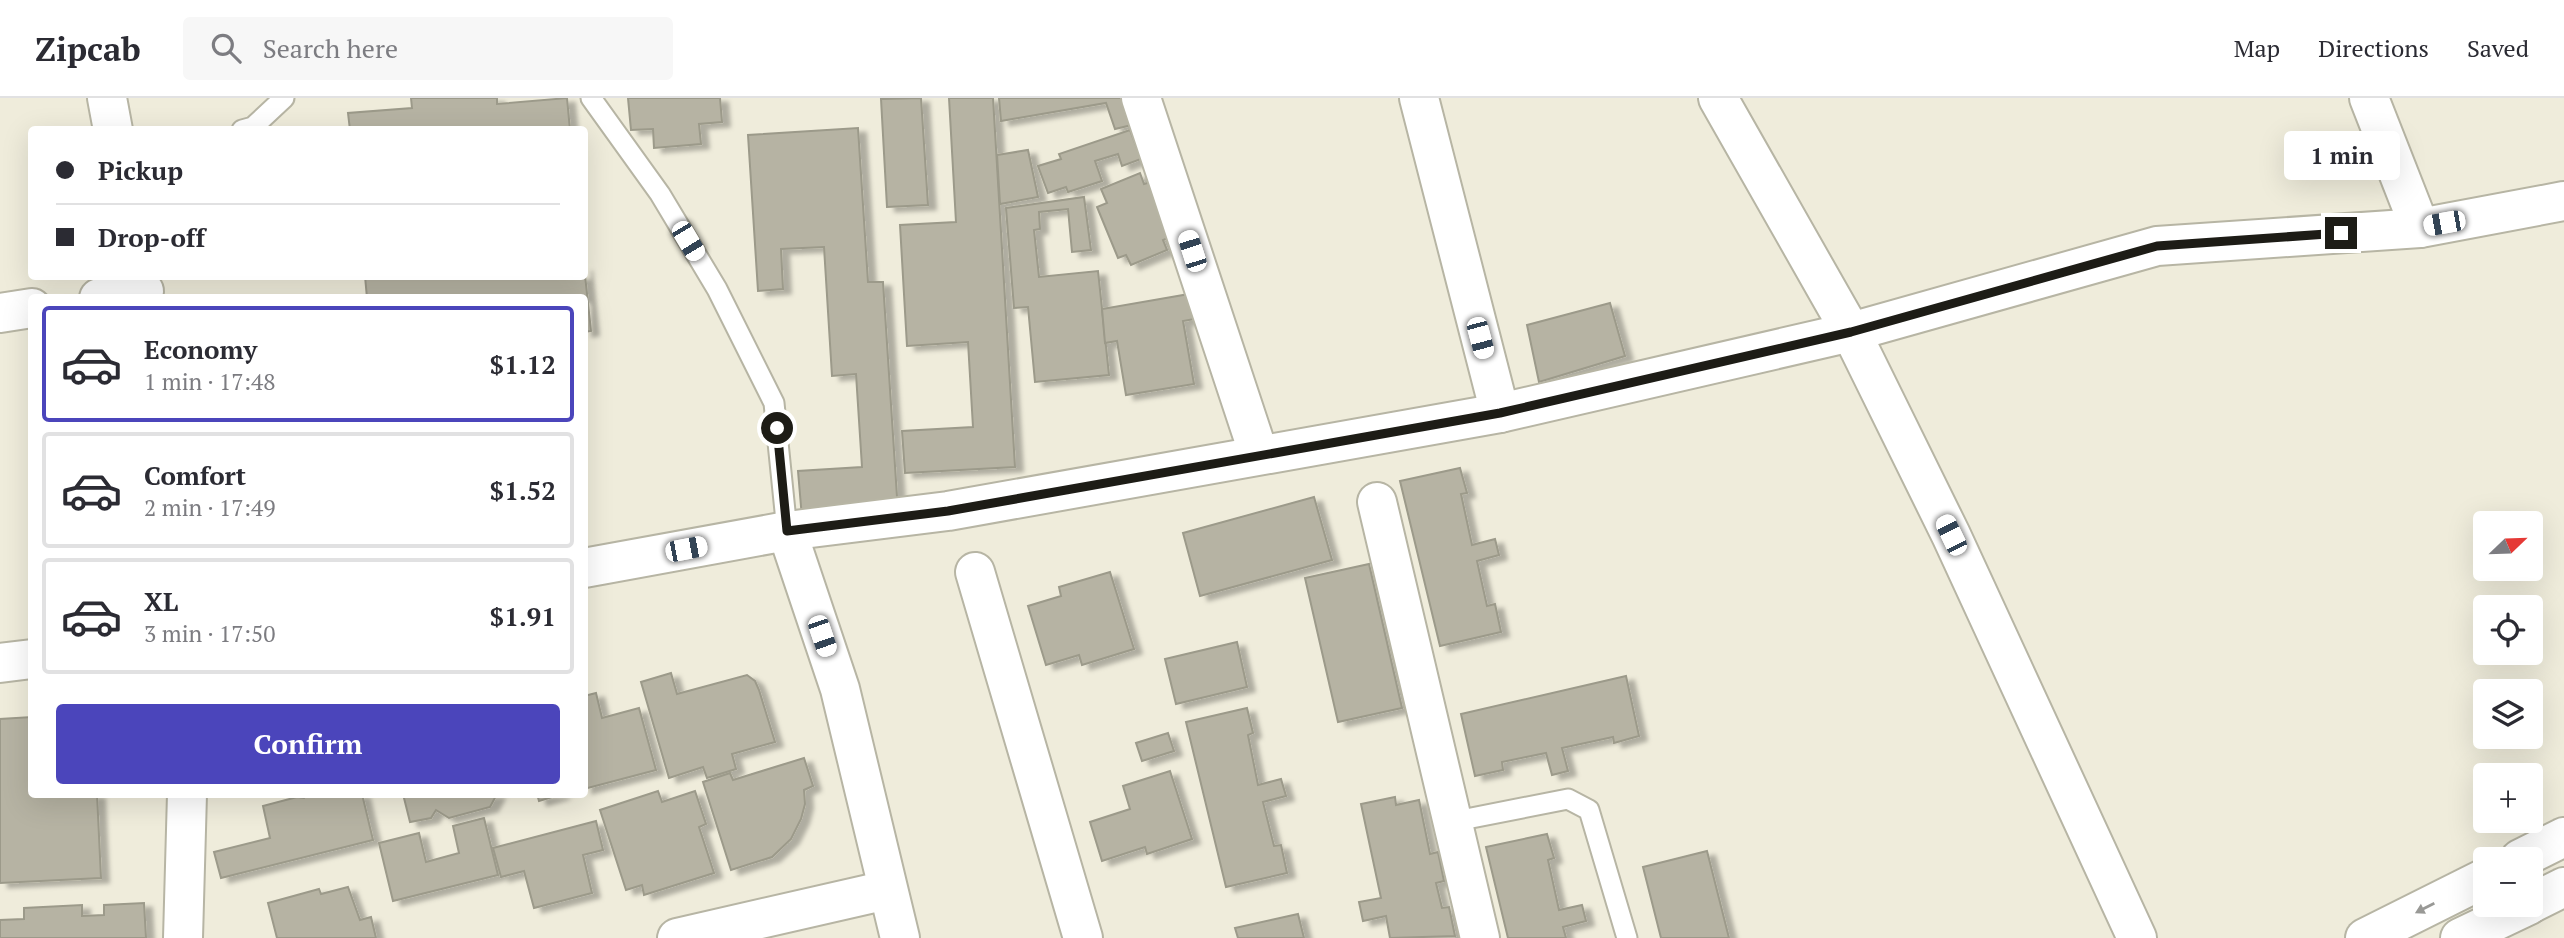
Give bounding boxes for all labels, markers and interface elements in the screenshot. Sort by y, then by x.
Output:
search box [183,17,673,80]
text: Zipcab [35,27,141,70]
icon: search [207,29,245,67]
text: Search here [263,31,398,65]
text: Map [2234,32,2280,64]
text: Directions [2318,32,2429,64]
text: Saved [2467,32,2529,64]
callout: 1 min [2283,131,2399,180]
text: 1 min [2311,140,2373,171]
text: Pickup [98,153,183,187]
car [2422,209,2467,237]
route end [2325,217,2357,249]
car [669,218,708,264]
text: Drop-off [98,220,205,254]
car [1176,228,1209,274]
car [1465,315,1496,361]
text: Economy [144,332,257,366]
icon: car [60,333,123,396]
text: $1.12 [490,347,556,381]
text: 1 min · 17:48 [144,366,276,397]
route start [761,412,793,444]
text: Comfort [144,458,246,492]
icon: car [60,459,123,522]
text: $1.52 [490,473,556,507]
text: 2 min · 17:49 [144,492,276,523]
north arrow [2473,511,2543,581]
map controls [2473,511,2543,917]
car [1933,512,1970,558]
car [664,535,709,563]
text: XL [144,584,178,618]
icon: car [60,585,123,648]
button: locate [2473,595,2543,665]
text: $1.91 [490,599,556,633]
car [806,613,839,659]
text: 3 min · 17:50 [144,618,276,649]
button: layers [2473,679,2543,749]
button: Confirm [56,704,560,784]
button: + [2473,763,2543,833]
button: − [2473,847,2543,917]
one-way arrow [2415,903,2435,914]

